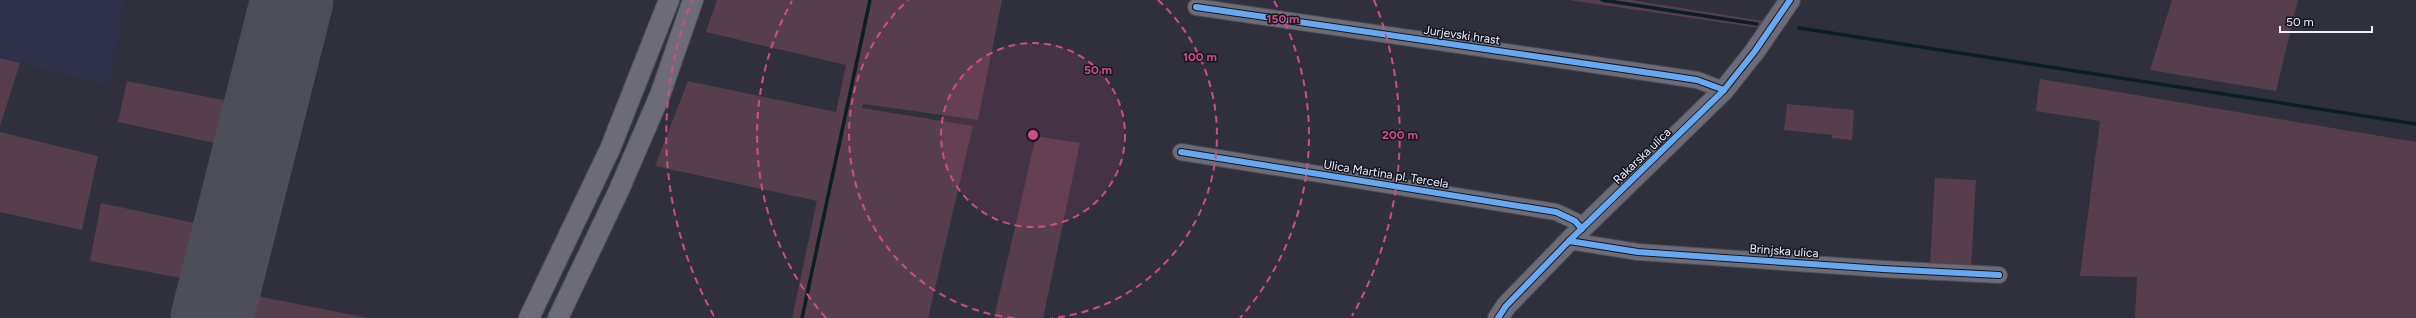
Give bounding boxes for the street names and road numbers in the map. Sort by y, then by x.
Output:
street label: Jurjevski hrast [1423,23,1502,47]
street label: Rakarska ulica [1610,125,1674,187]
street label: Ulica Martina pl. Tercela [1322,157,1450,191]
street label: Brinjska ulica [1749,242,1819,260]

